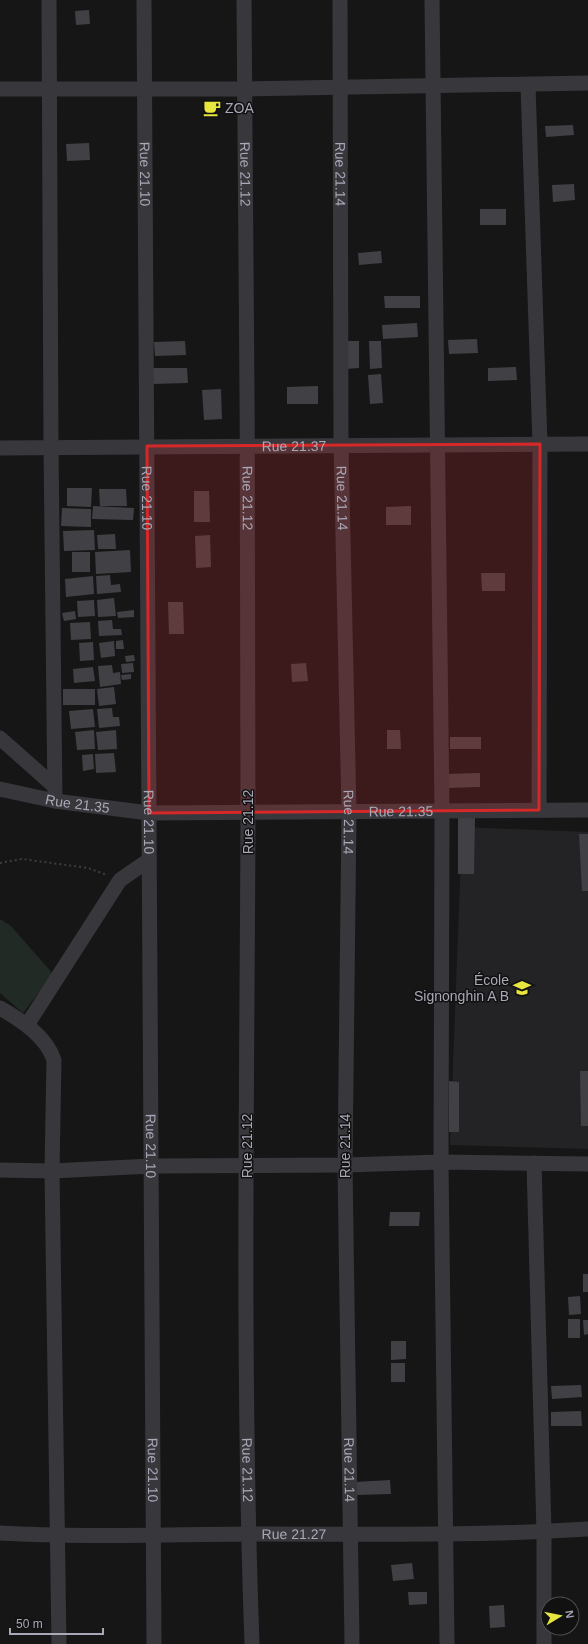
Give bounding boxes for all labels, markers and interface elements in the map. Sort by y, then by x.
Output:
cafe icon: ZOA [202,98,222,118]
place label: ZOA [225,100,254,116]
street label: Rue 21.10 [137,142,153,207]
street label: Rue 21.12 [237,142,254,207]
street label: Rue 21.14 [332,142,348,207]
street label: Rue 21.37 [262,438,327,454]
street label: Rue 21.14 [333,465,351,531]
street label: Rue 21.10 [139,466,155,531]
street label: Rue 21.12 [239,466,256,531]
street label: Rue 21.12 [240,789,256,854]
street label: Rue 21.14 [341,789,357,855]
street label: Rue 21.10 [141,790,157,855]
street label: Rue 21.35 [44,791,111,816]
street label: Rue 21.35 [369,803,434,819]
place label: École Signonghin A B [414,972,509,1004]
school or university icon: École Signonghin A B [512,978,532,998]
street label: Rue 21.12 [239,1113,255,1178]
street label: Rue 21.14 [337,1113,353,1178]
street label: Rue 21.10 [143,1114,159,1179]
street label: Rue 21.14 [341,1437,358,1503]
street label: Rue 21.10 [145,1438,161,1503]
street label: Rue 21.12 [239,1438,256,1503]
street label: Rue 21.27 [262,1526,327,1542]
north arrow [540,1596,580,1636]
text: N [563,1609,576,1619]
scale bar [10,1610,103,1636]
text: 50 m [16,1617,43,1631]

